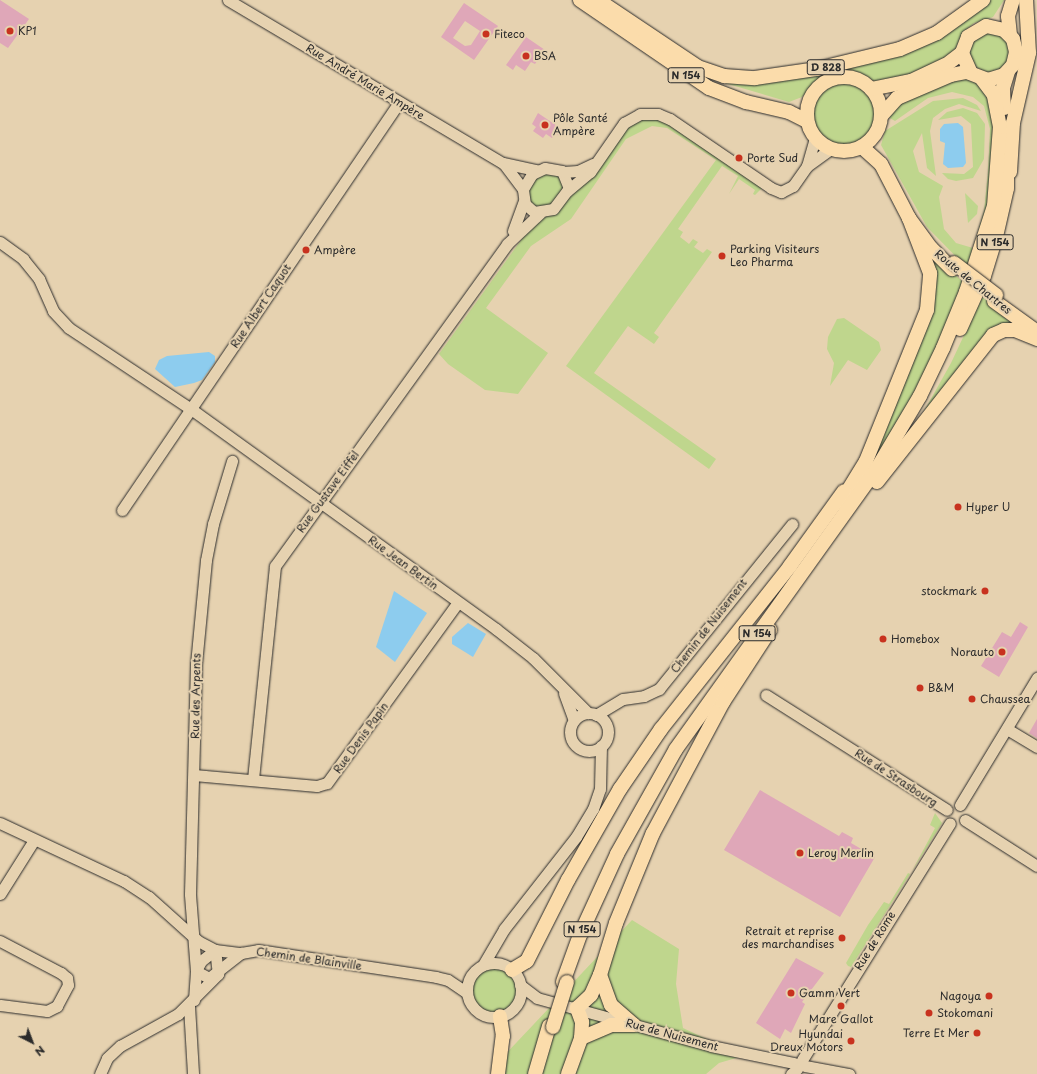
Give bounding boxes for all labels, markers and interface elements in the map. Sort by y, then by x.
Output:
place label: KP1 [18,24,37,38]
marker: KP1 [5,26,15,36]
place label: Fiteco [494,27,525,41]
marker: Fiteco [481,29,491,39]
street label: Rue André Marie Ampère [303,41,427,123]
place label: BSA [534,49,556,63]
marker: BSA [521,51,531,61]
road number: D 828 [806,59,846,75]
road number: N 154 [667,67,705,83]
place label: Pôle Santé Ampère [553,112,608,138]
marker: Pôle Santé Ampère [540,120,550,130]
place label: Porte Sud [747,151,798,165]
marker: Porte Sud [734,153,744,163]
road number: N 154 [976,234,1014,250]
place label: Ampère [314,243,356,257]
place label: Parking Visiteurs Leo Pharma [730,243,820,269]
marker: Ampère [301,245,311,255]
street label: Route de Chartres [931,246,1015,318]
marker: Parking Visiteurs Leo Pharma [717,251,727,261]
street label: Rue Albert Caquot [228,261,294,351]
street label: Rue Gustave Eiffel [294,449,362,535]
place label: Hyper U [966,500,1011,514]
marker: Hyper U [953,502,963,512]
street label: Rue Jean Bertin [364,533,442,593]
street label: Chemin de Nuisement [668,576,750,676]
place label: stockmark [921,584,977,598]
marker: stockmark [980,586,990,596]
road number: N 154 [738,625,776,641]
place label: Homebox [891,632,940,646]
marker: Homebox [878,634,888,644]
place label: Norauto [950,645,994,659]
marker: Norauto [997,647,1007,657]
street label: Rue des Arpents [189,652,203,740]
place label: B&M [928,681,954,695]
marker: B&M [915,683,925,693]
place label: Chaussea [980,692,1030,706]
marker: Chaussea [967,694,977,704]
street label: Rue Denis Papin [331,700,391,776]
street label: Rue de Strasbourg [852,746,940,810]
place label: Leroy Merlin [808,846,875,860]
marker: Leroy Merlin [795,848,805,858]
street label: Rue de Rome [851,908,899,974]
road number: N 154 [563,921,601,937]
place label: Retrait et reprise des marchandises [741,925,834,951]
marker: Retrait et reprise des marchandises [837,933,847,943]
street label: Chemin de Blainville [255,945,363,973]
place label: Gamm Vert [799,986,860,1000]
marker: Gamm Vert [786,988,796,998]
place label: Nagoya [940,989,981,1003]
marker: Nagoya [984,991,994,1001]
marker: Mare Gallot [836,1001,846,1011]
place label: Stokomani [937,1006,993,1020]
marker: Stokomani [924,1008,934,1018]
place label: Mare Gallot [809,1012,873,1026]
street label: Rue de Nuisement [624,1016,720,1054]
north arrow [12,1022,52,1062]
place label: Terre Et Mer [902,1026,969,1040]
place label: Hyundai Dreux Motors [771,1028,843,1054]
marker: Terre Et Mer [972,1028,982,1038]
marker: Hyundai Dreux Motors [846,1036,856,1046]
text: N [31,1042,49,1061]

